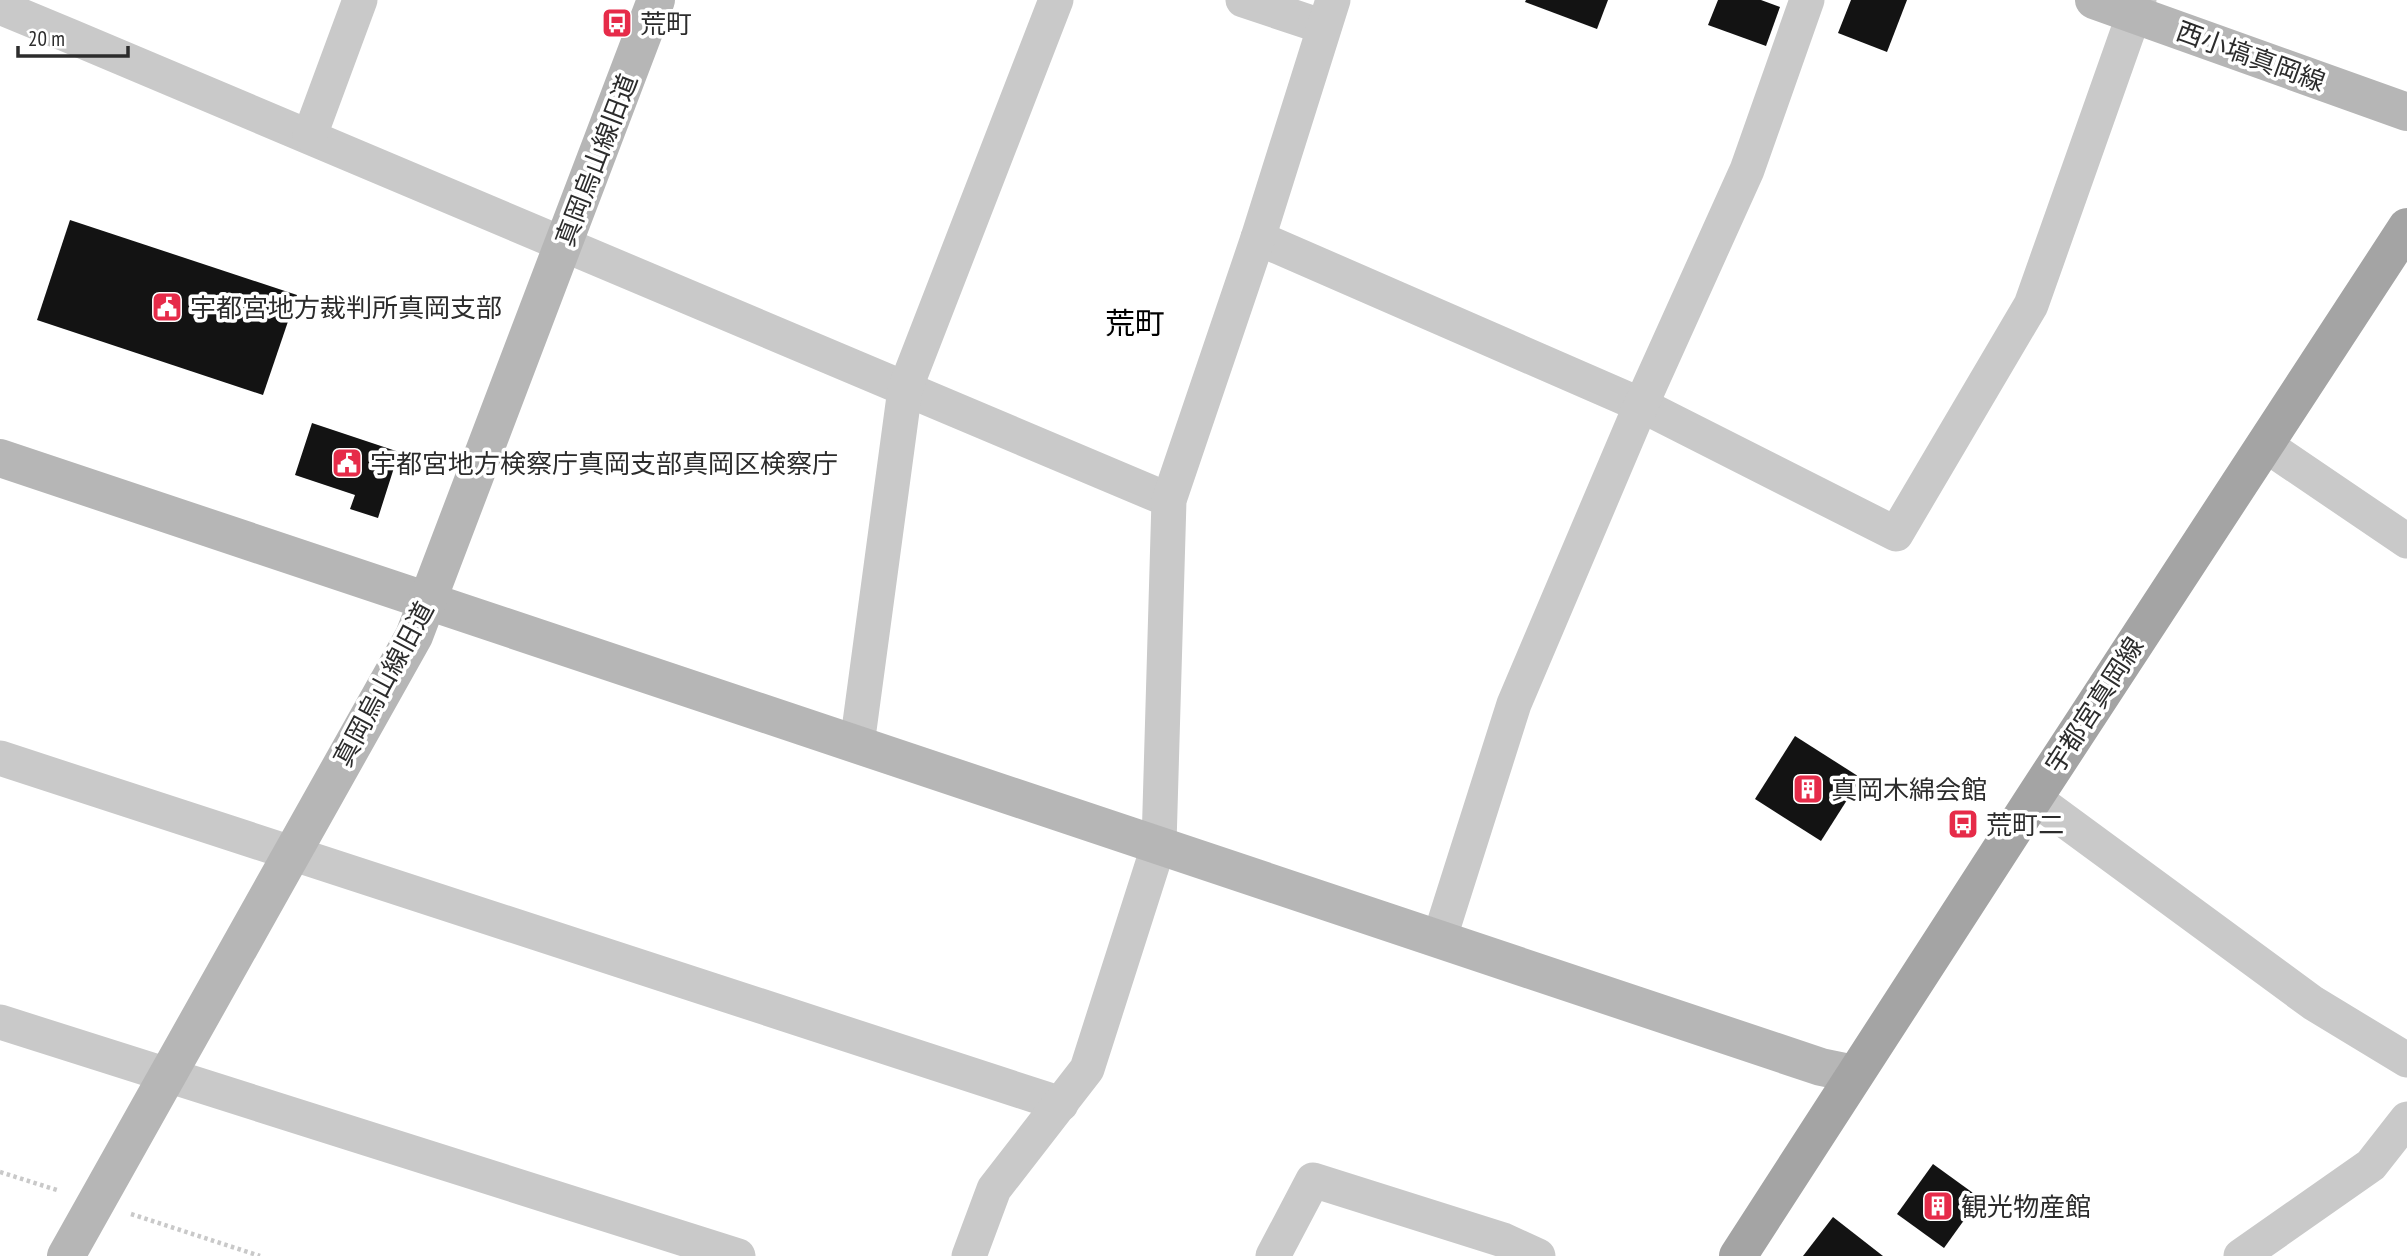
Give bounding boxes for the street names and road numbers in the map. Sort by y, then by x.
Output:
street label: 西小塙真岡線 [2172,14,2330,98]
street label: 真岡烏山線旧道 [548,69,644,251]
street label: 真岡烏山線旧道 [326,596,440,772]
street label: 宇都宮真岡線 [2038,631,2150,779]

